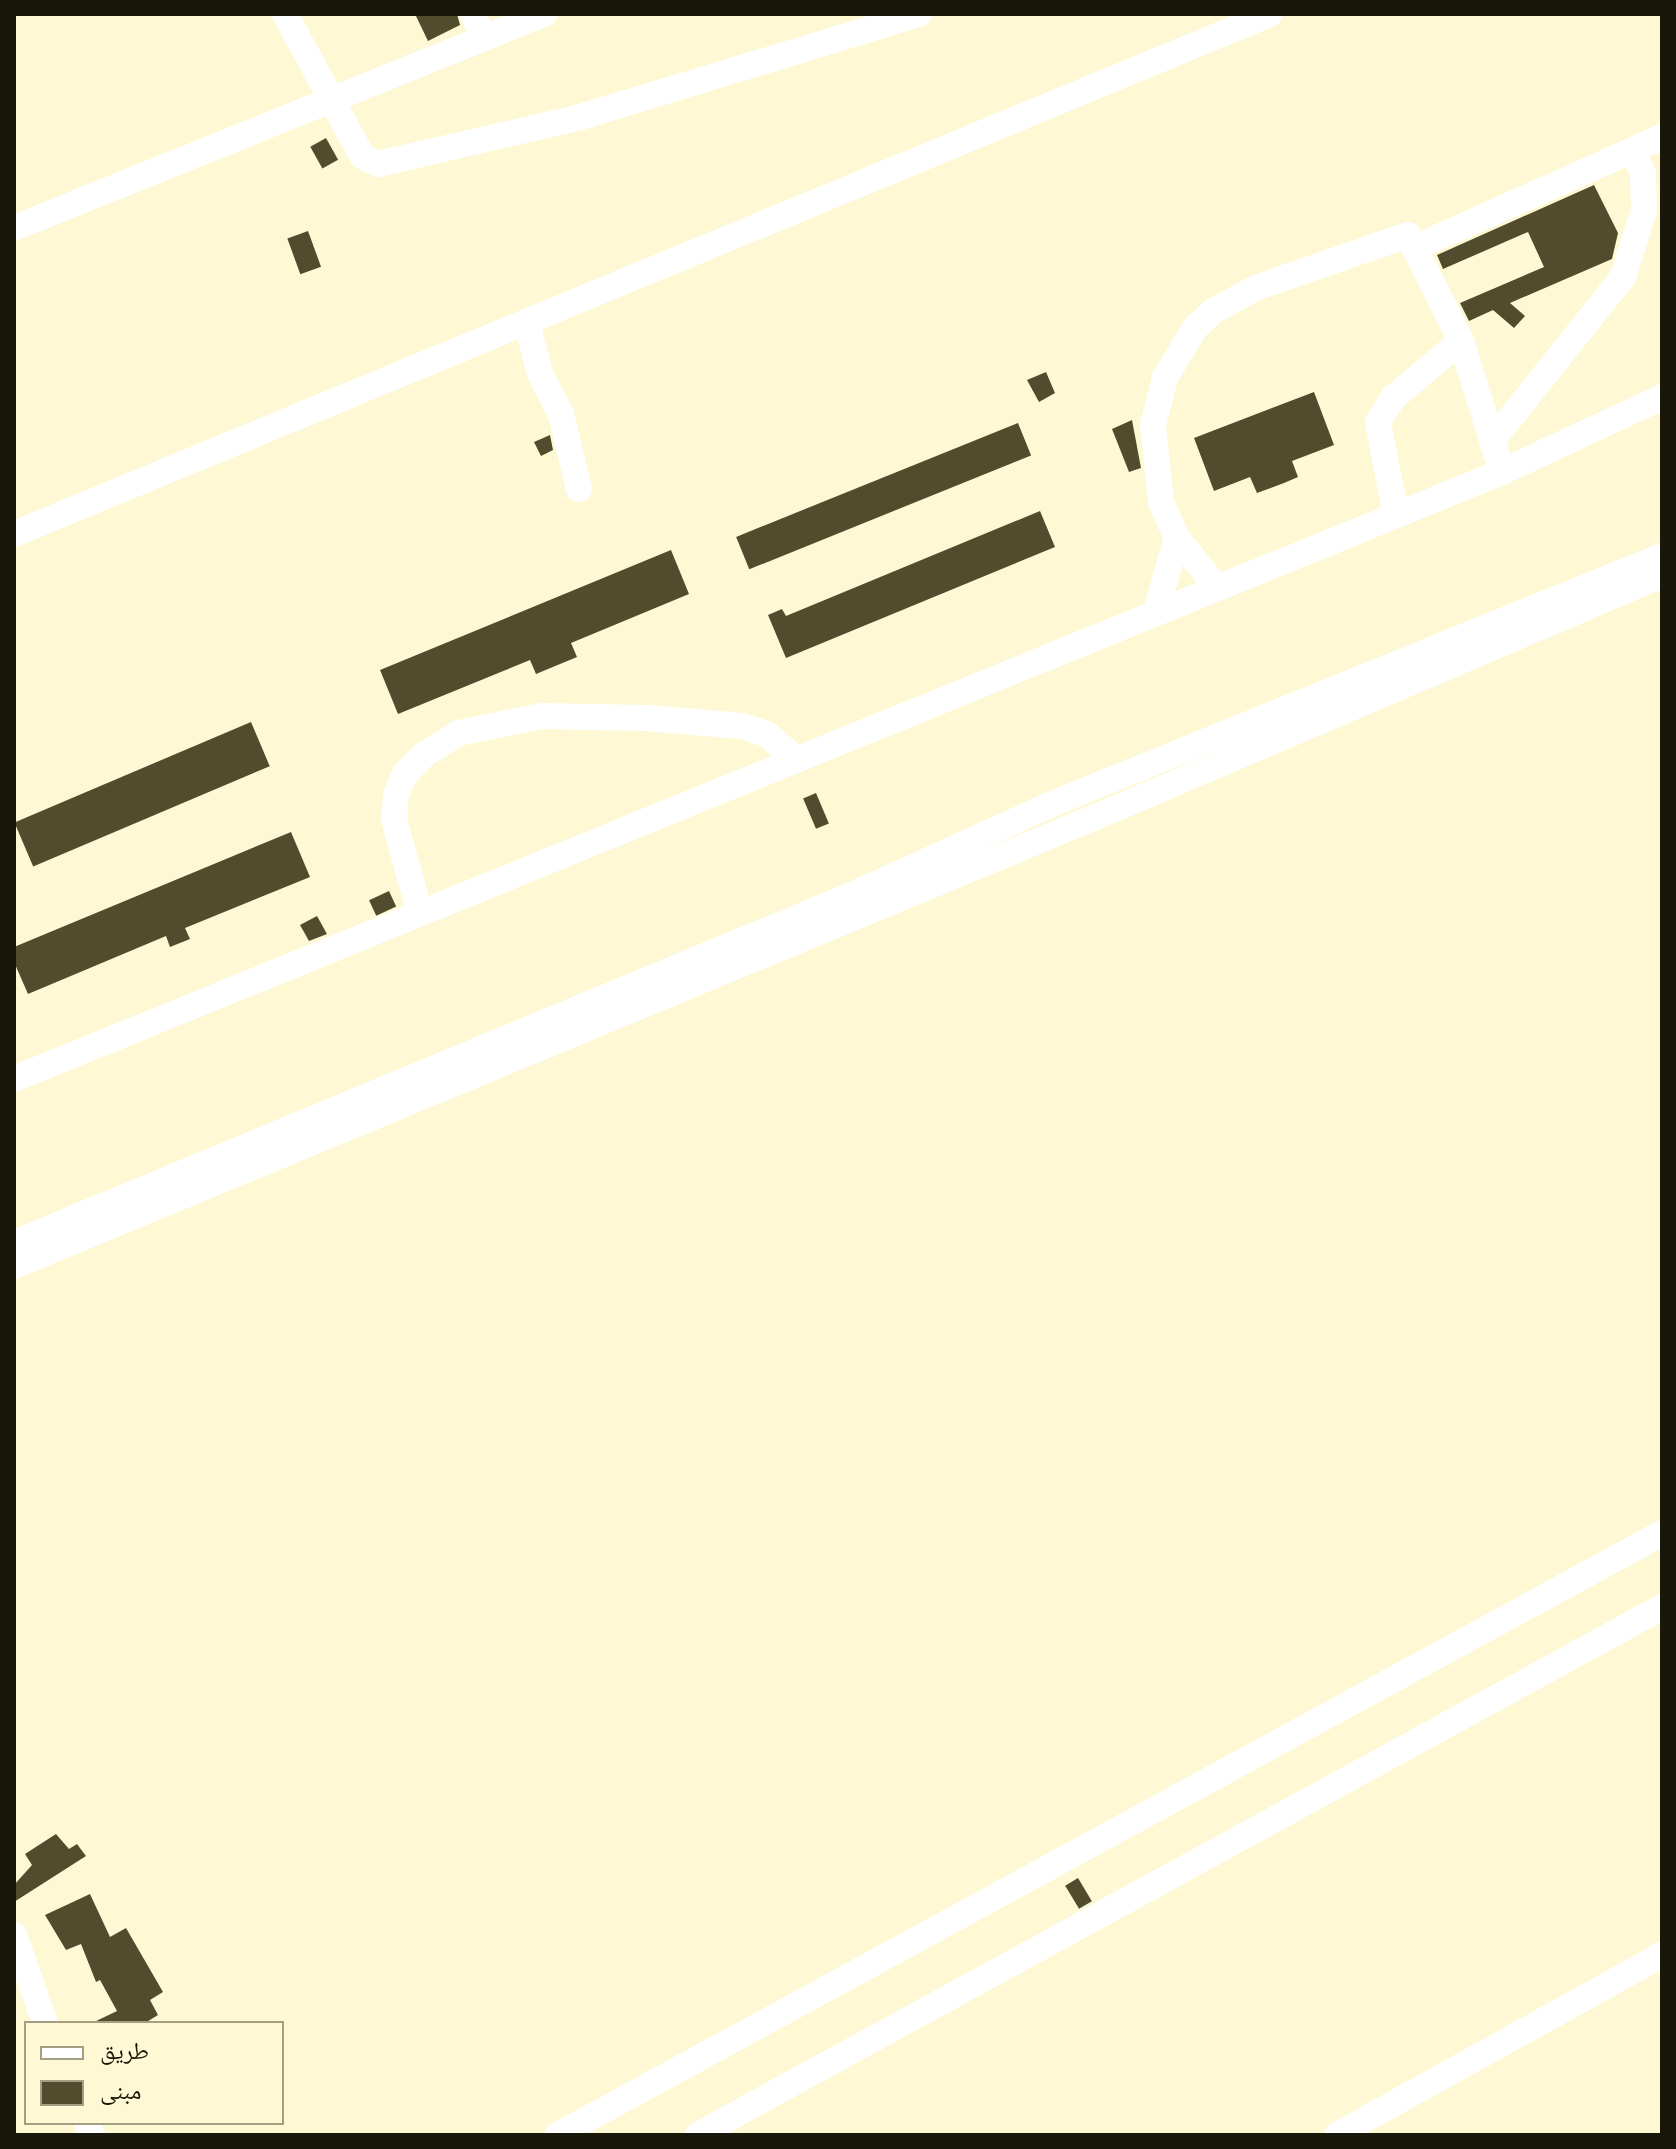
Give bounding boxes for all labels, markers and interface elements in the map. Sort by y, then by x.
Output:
legend [24,2021,284,2125]
text: طريق [100,2037,149,2064]
text: مبنى [100,2077,141,2104]

